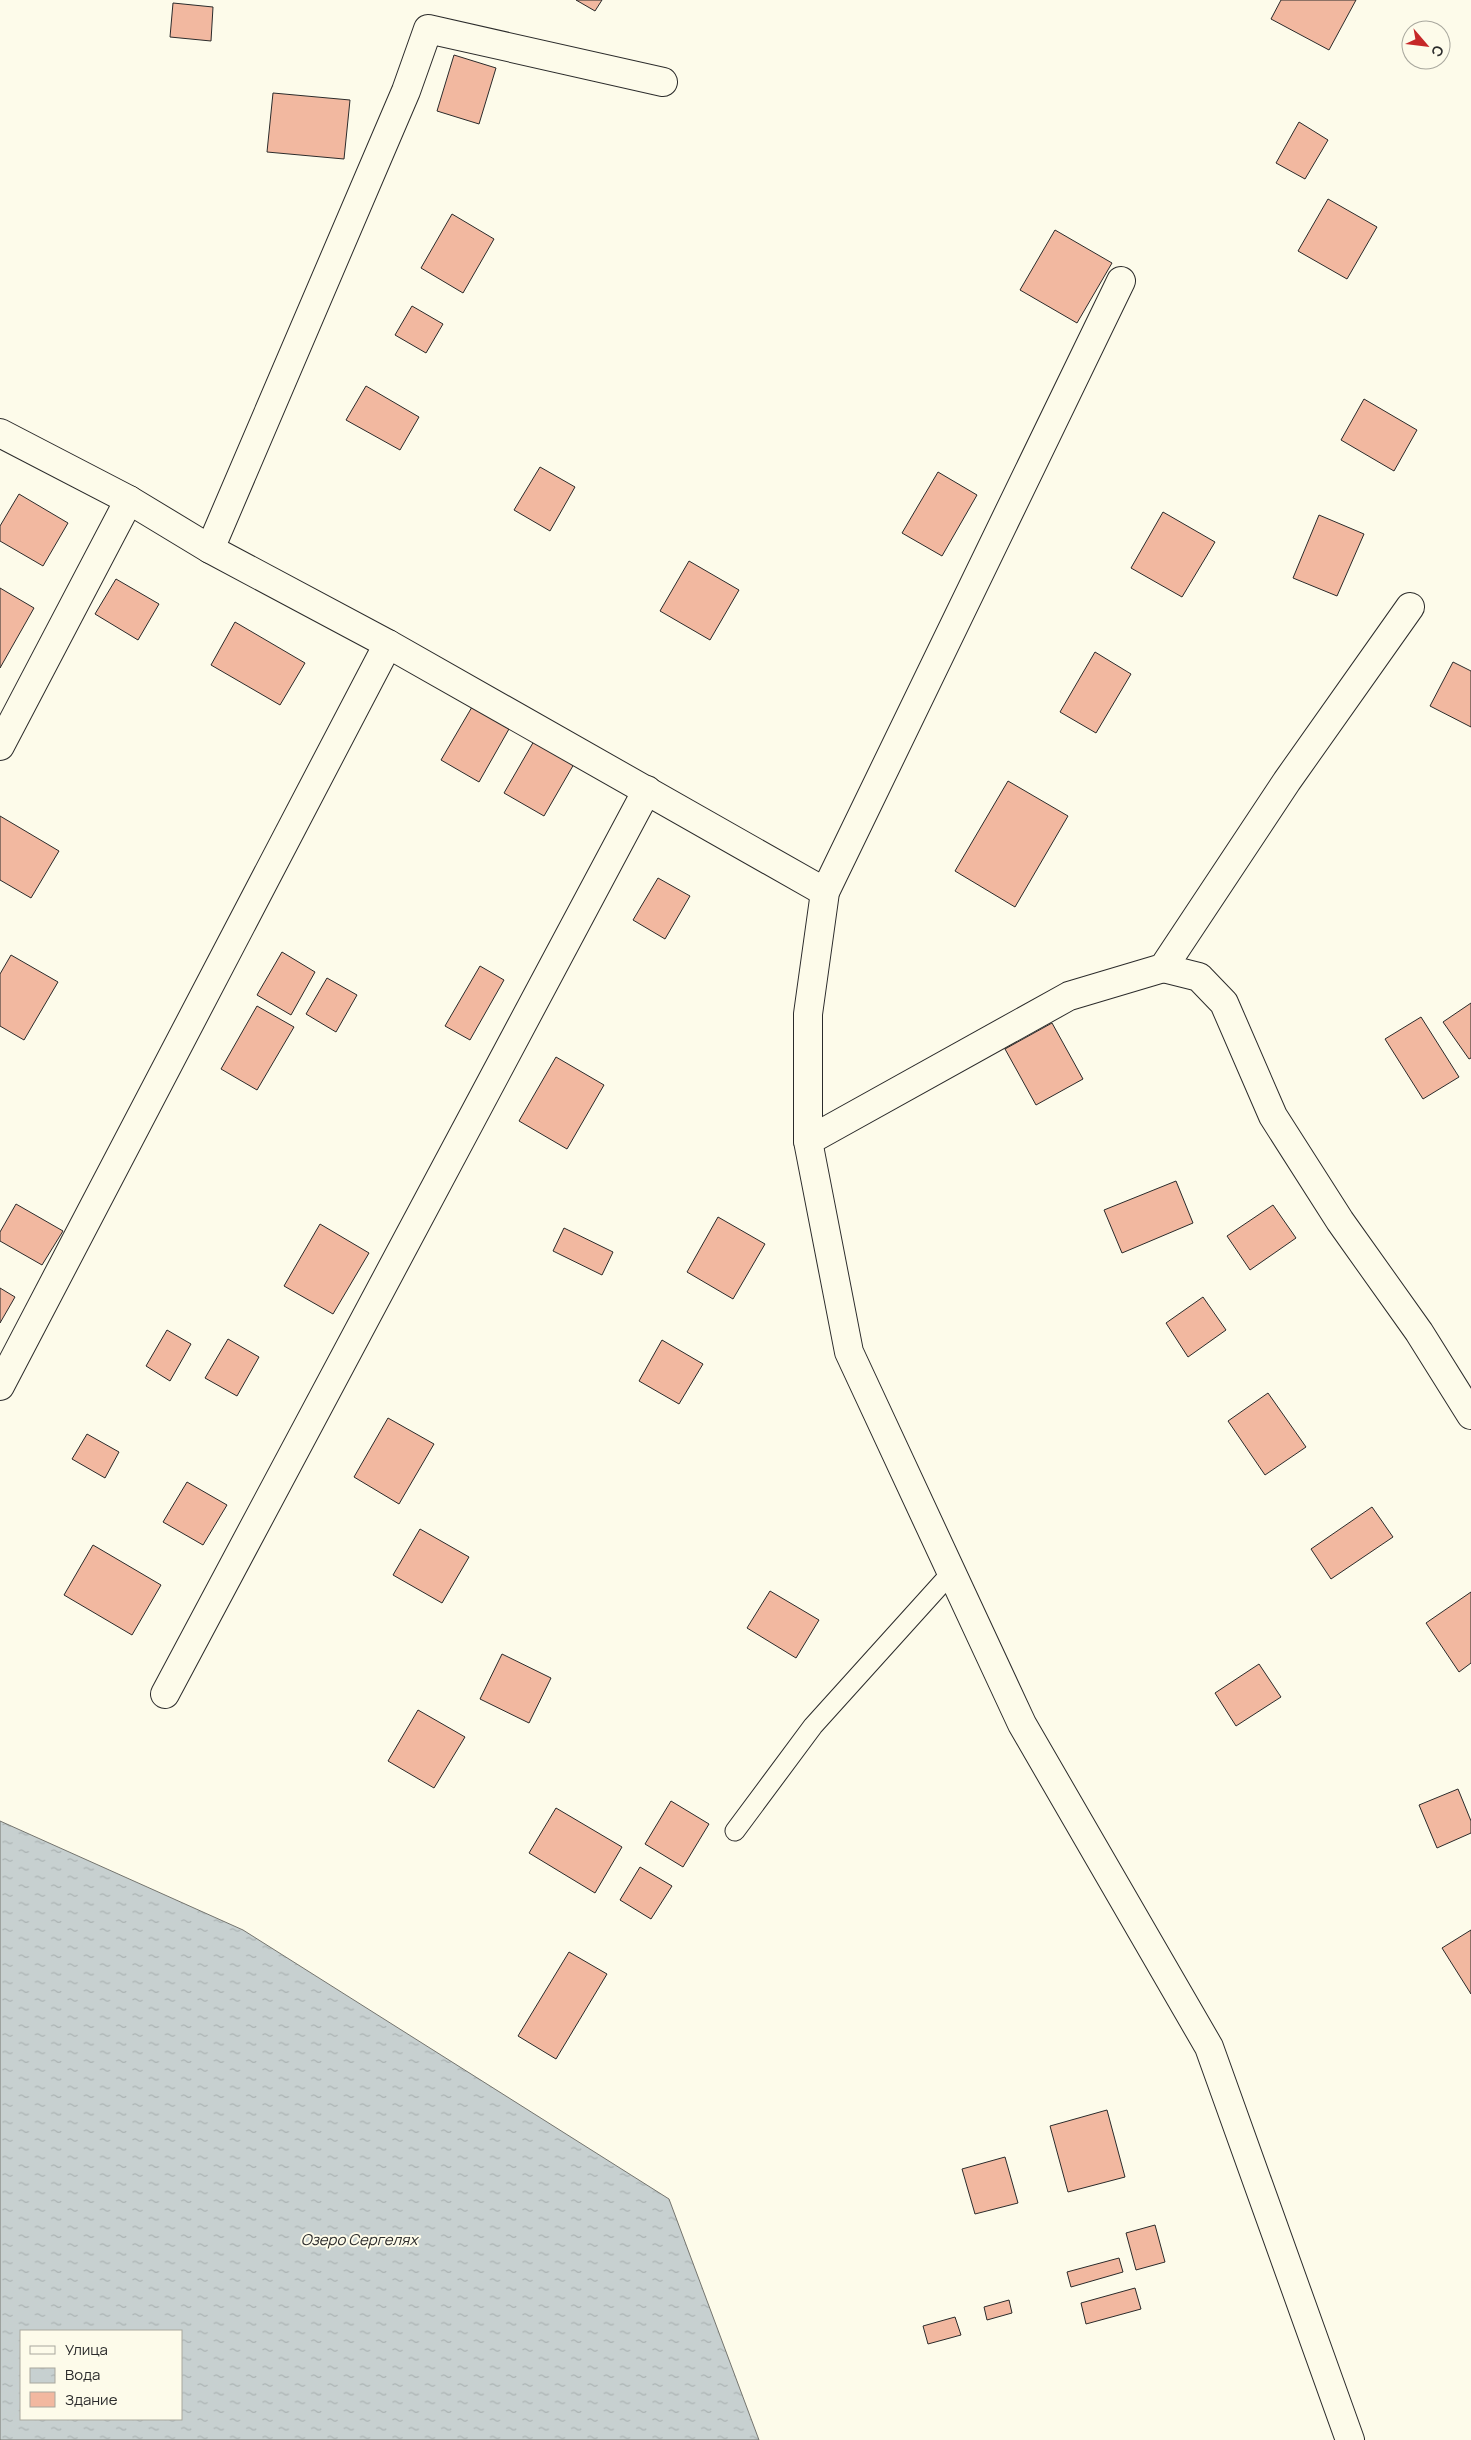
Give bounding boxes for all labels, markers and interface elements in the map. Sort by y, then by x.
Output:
north arrow [1401,20,1451,70]
text: С [1427,42,1449,60]
water label: Озеро Сергелях [301,2229,419,2250]
legend [20,2330,182,2420]
text: Улица [65,2339,108,2360]
text: Вода [65,2364,100,2385]
text: Здание [65,2389,118,2410]

